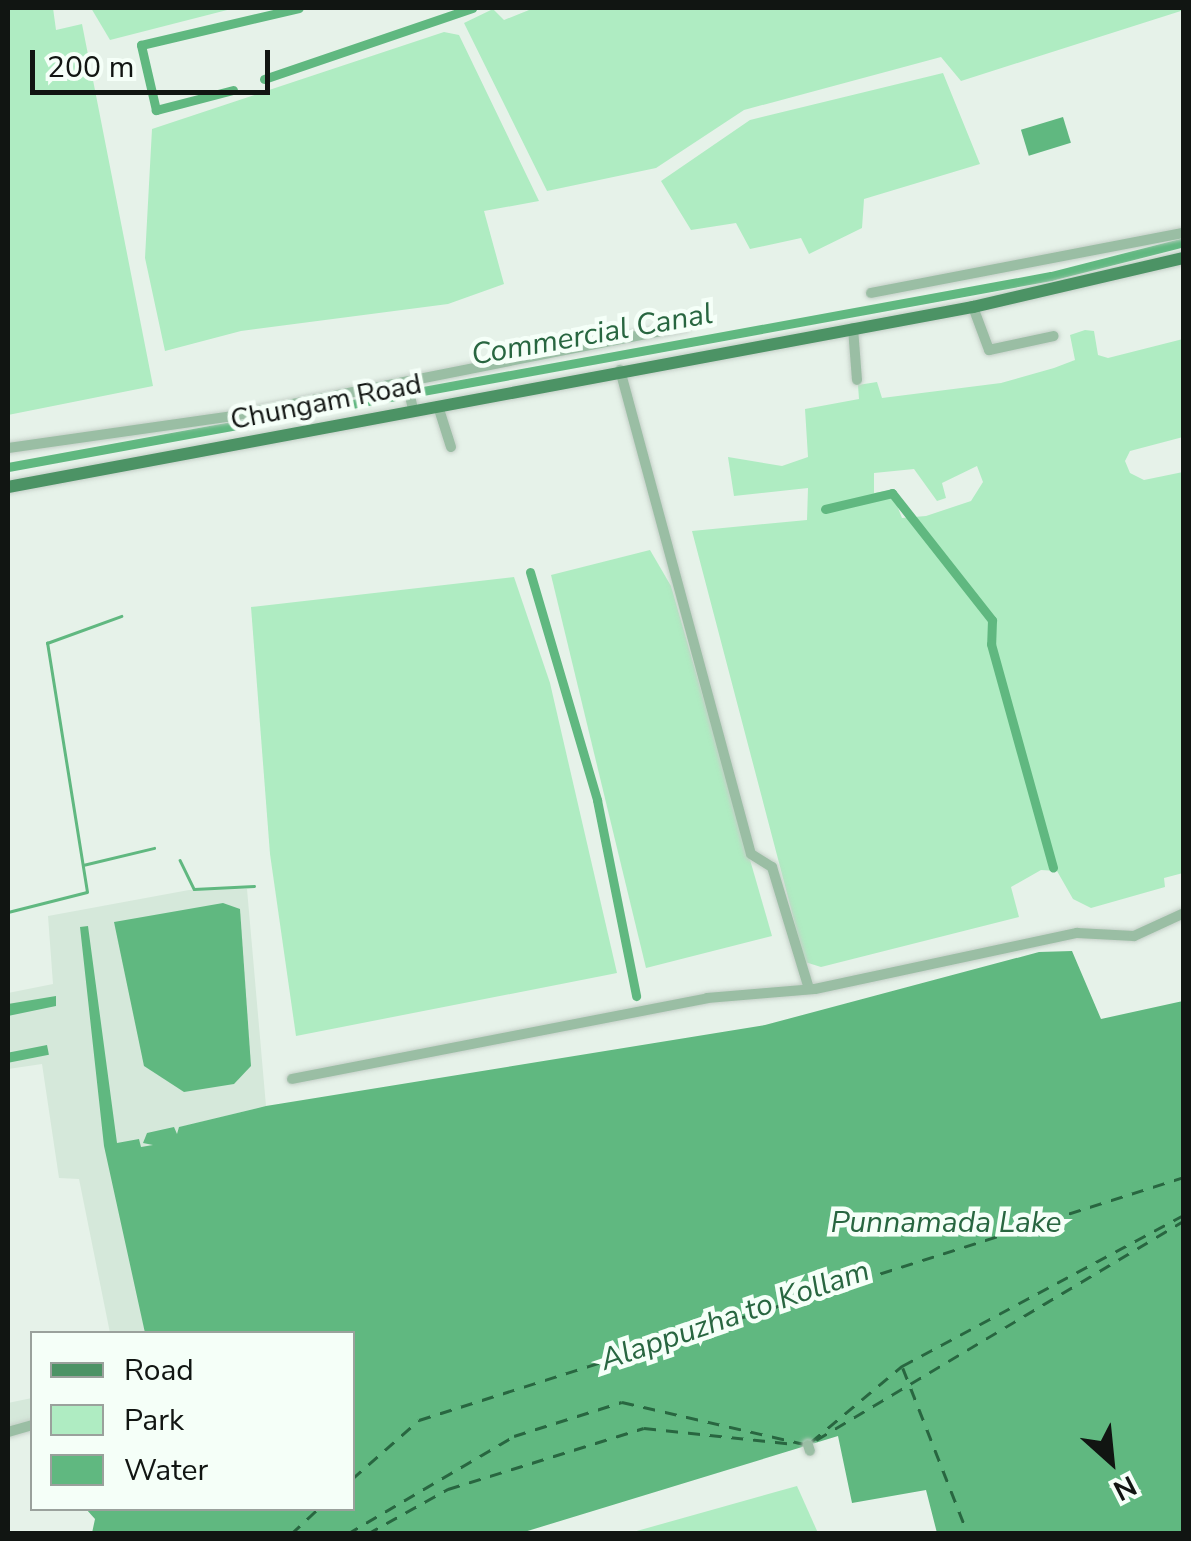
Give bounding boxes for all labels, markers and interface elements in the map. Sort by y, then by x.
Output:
scale bar [35,30,275,92]
text: 200 m [47,47,134,88]
water label: Commercial Canal [469,296,715,374]
street label: Chungam Road [228,367,424,437]
water label: Punnamada Lake [830,1205,1062,1241]
water label: Alappuzha to Kollam [596,1253,874,1379]
legend [30,1331,355,1511]
text: Road [124,1350,194,1391]
text: Park [124,1400,184,1441]
north arrow [1061,1411,1161,1511]
text: Water [124,1450,208,1491]
text: N [1107,1466,1143,1509]

